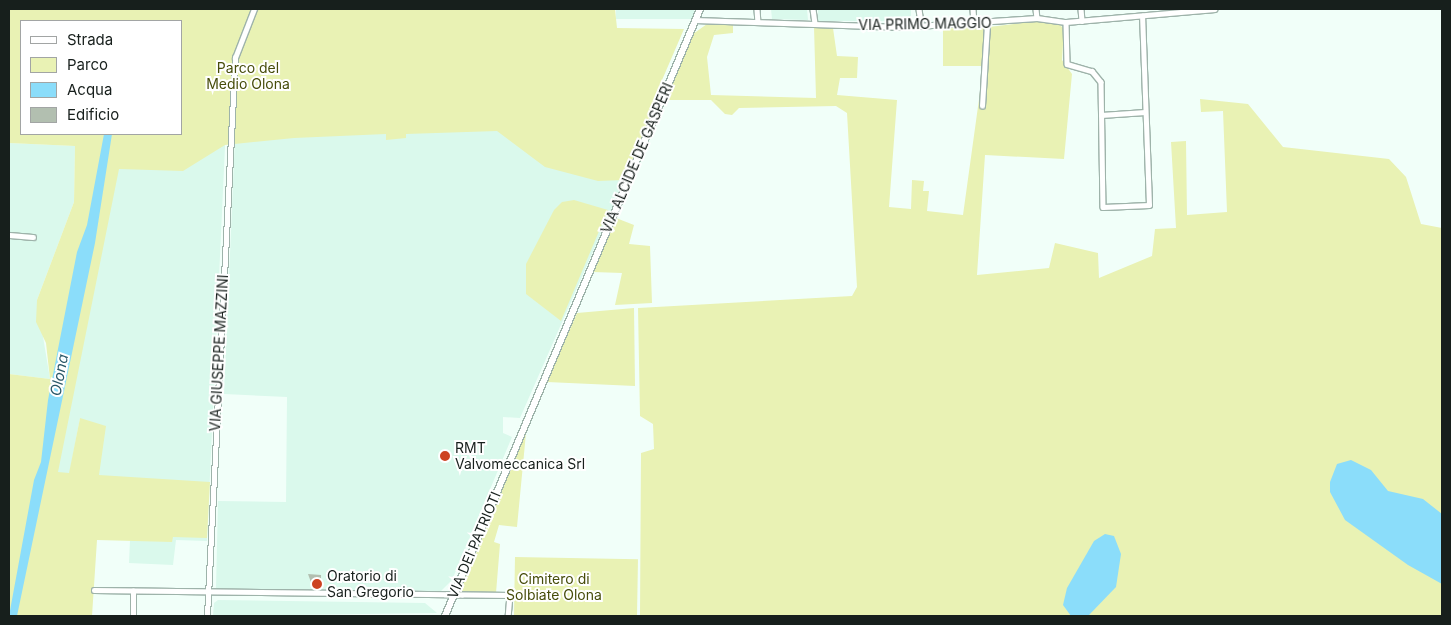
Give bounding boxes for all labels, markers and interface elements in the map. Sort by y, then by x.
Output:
street label: VIA PRIMO MAGGIO [858,14,992,34]
legend [20,20,182,135]
text: Strada [67,30,113,49]
text: Parco [67,55,108,74]
park label: Parco del Medio Olona [206,60,290,92]
text: Acqua [67,80,112,99]
street label: VIA ALCIDE DE GASPERI [598,80,676,236]
text: Edificio [67,105,119,124]
street label: VIA GIUSEPPE MAZZINI [206,274,232,432]
water label: Olona [46,353,72,397]
place label: RMT Valvomeccanica Srl [455,440,585,472]
marker: RMT Valvomeccanica Srl [439,450,451,462]
street label: VIA DEI PATRIOTI [444,489,504,601]
place label: Oratorio di San Gregorio [327,568,414,600]
park label: Cimitero di Solbiate Olona [506,571,602,604]
marker: Oratorio di San Gregorio [311,578,323,590]

